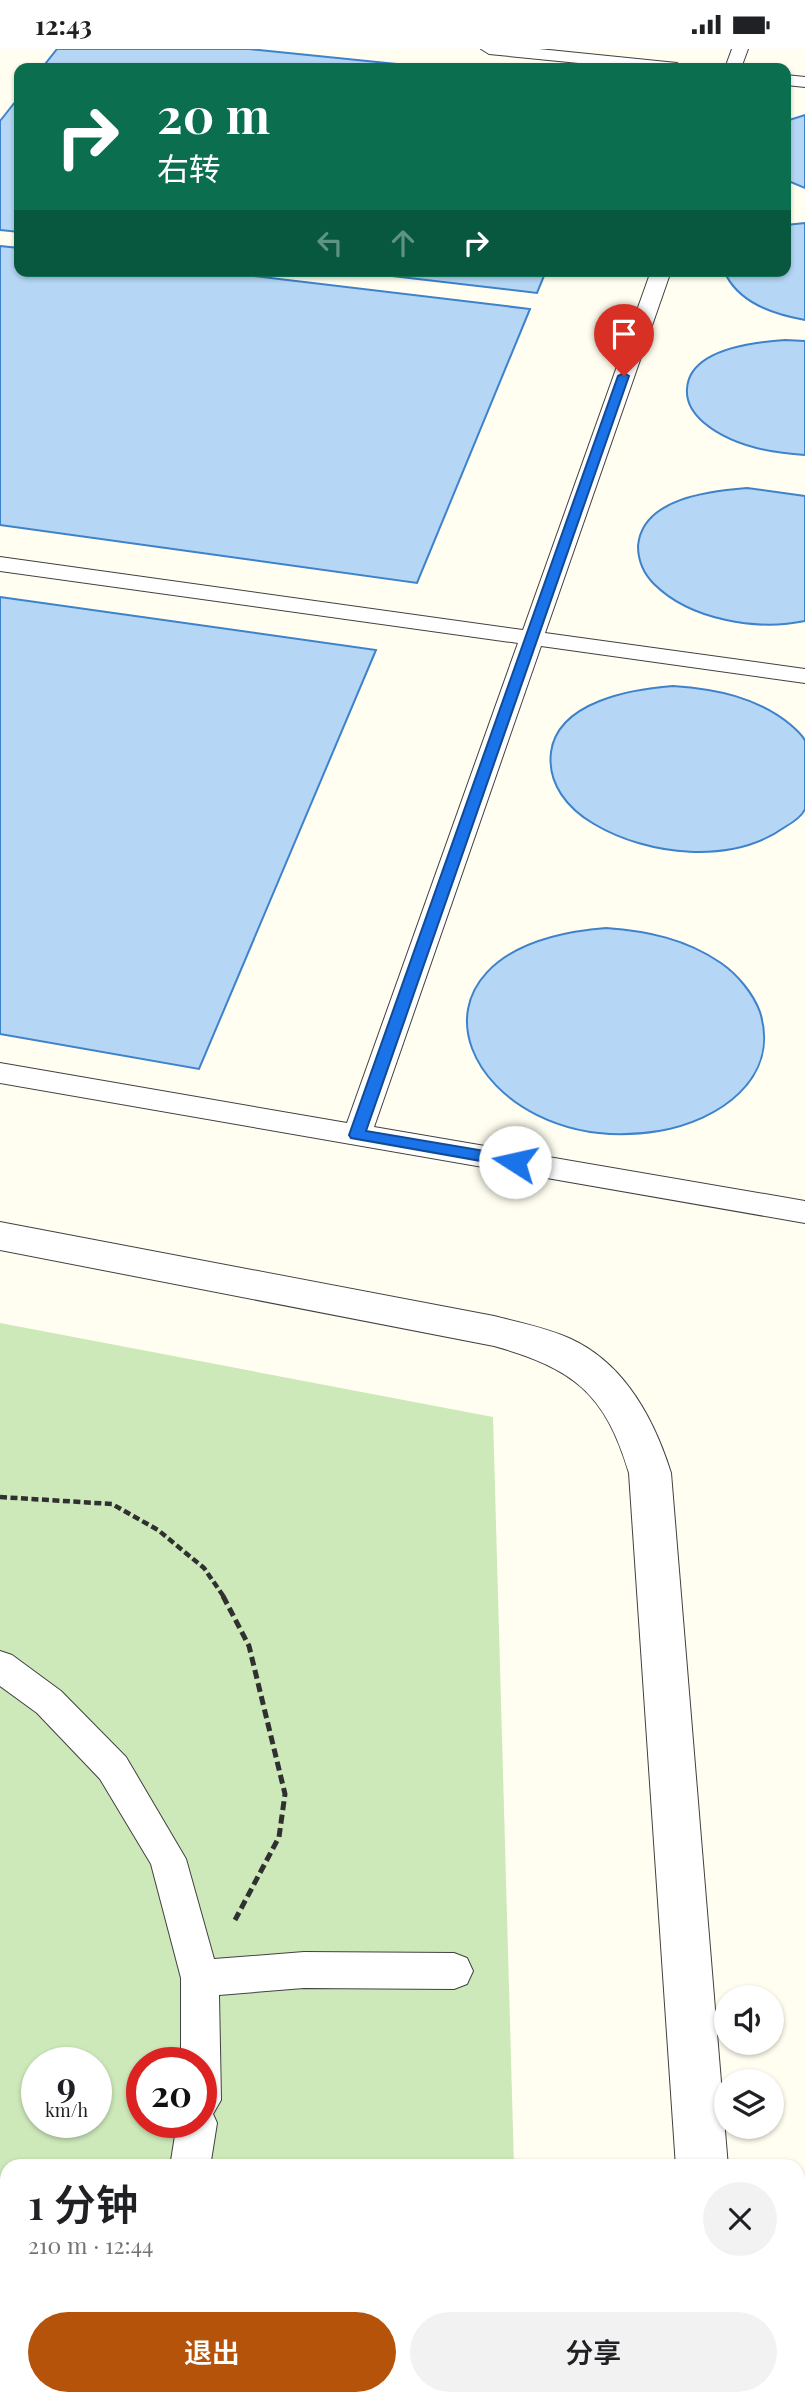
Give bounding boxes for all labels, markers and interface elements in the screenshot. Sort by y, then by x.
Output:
text: 12:43 [35,7,92,42]
text: 20 m [157,81,270,146]
icon: right [42,91,133,182]
text: 右转 [157,146,221,189]
icon: left [311,224,349,262]
icon: ahead [384,224,422,262]
icon: right [457,224,495,262]
pin [594,304,654,376]
icon: arrive [605,315,643,353]
position arrow [478,1125,552,1199]
map controls [714,1985,784,2139]
button: sound [714,1985,784,2055]
speed limit sign: 20 [126,2047,217,2138]
text: 9 [57,2060,76,2107]
button: layers [714,2069,784,2139]
text: km/h [45,2098,88,2122]
text: 1 分钟 [28,2175,138,2231]
button: close [703,2182,777,2256]
text: 210 m · 12:44 [28,2229,153,2260]
button: 退出 [28,2312,396,2392]
button: 分享 [410,2312,777,2392]

